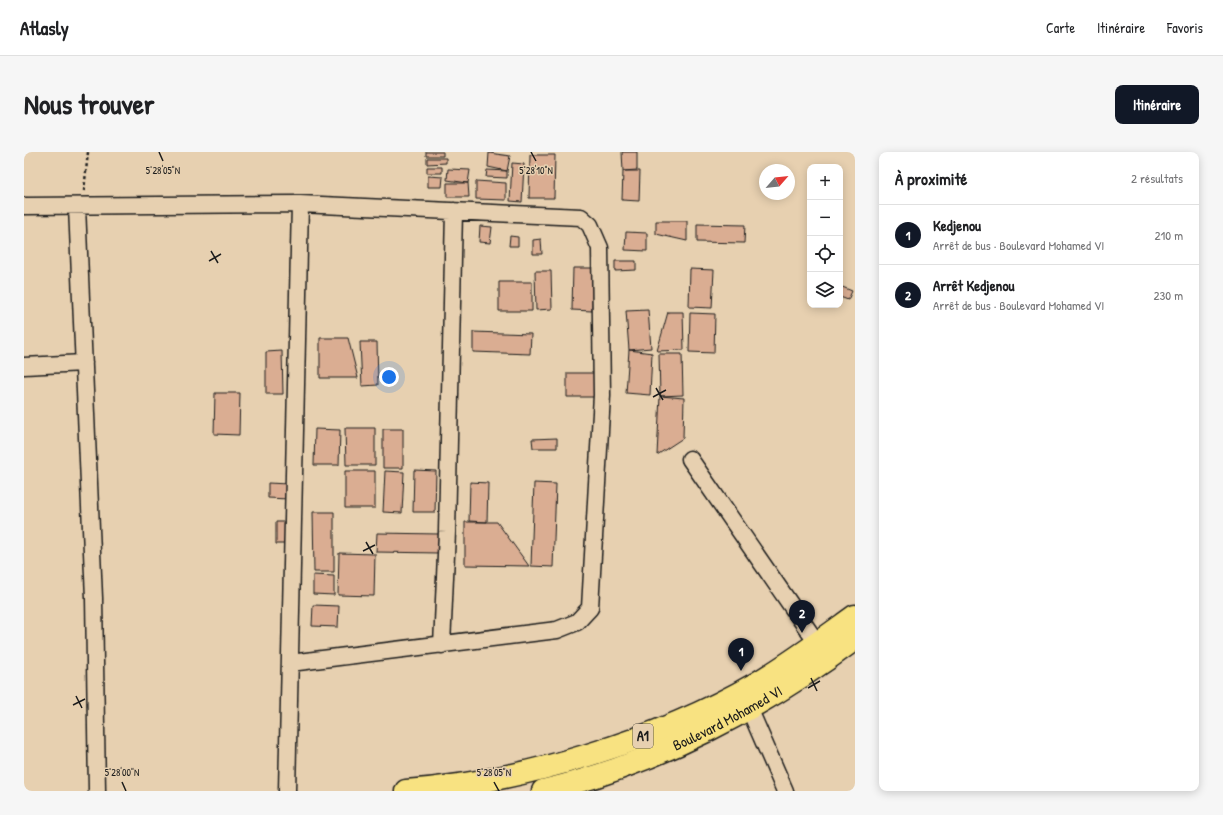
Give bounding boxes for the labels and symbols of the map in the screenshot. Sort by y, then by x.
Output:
text: 5°28'05"N [146,164,180,177]
text: 5°28'10"N [519,164,553,177]
north arrow [759,164,795,200]
your location [379,367,399,387]
pin: 2 [789,600,815,633]
pin: 1 [728,638,754,671]
street label: Boulevard Mohamed VI [669,680,786,755]
road number: A1 [633,724,653,748]
text: 5°28'00"N [105,766,139,779]
text: 5°28'05"N [477,766,511,779]

